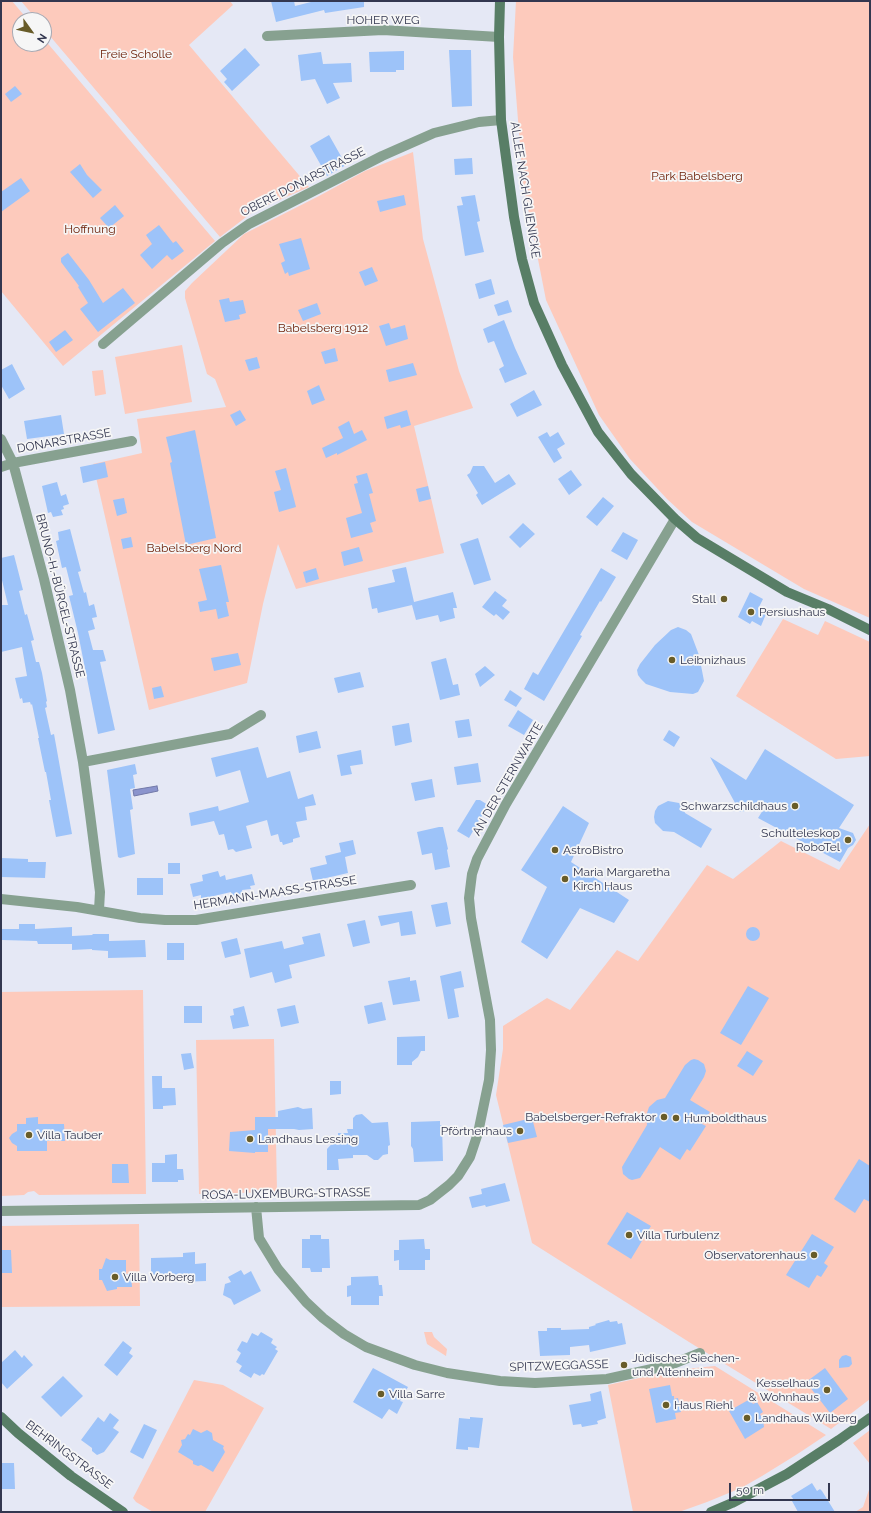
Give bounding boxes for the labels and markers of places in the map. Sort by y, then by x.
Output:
place label: Stall [692,592,716,606]
marker: Stall [719,594,729,604]
place label: Persiushaus [759,605,825,619]
marker: Persiushaus [746,607,756,617]
place label: Leibnizhaus [680,653,746,667]
marker: Leibnizhaus [667,655,677,665]
place label: Schwarzschildhaus [681,799,787,813]
marker: Schwarzschildhaus [790,801,800,811]
place label: Schulteleskop RoboTel [761,826,840,854]
marker: Schulteleskop RoboTel [843,835,853,845]
place label: AstroBistro [563,843,623,857]
marker: AstroBistro [550,845,560,855]
place label: Maria Margaretha Kirch Haus [573,865,670,893]
marker: Maria Margaretha Kirch Haus [560,874,570,884]
place label: Babelsberger-Refraktor [525,1110,656,1124]
place label: Humboldthaus [684,1111,767,1125]
marker: Babelsberger-Refraktor [659,1112,669,1122]
marker: Humboldthaus [671,1113,681,1123]
place label: Pförtnerhaus [441,1124,512,1138]
marker: Pförtnerhaus [515,1126,525,1136]
place label: Villa Tauber [37,1128,102,1142]
marker: Villa Tauber [24,1130,34,1140]
place label: Landhaus Lessing [258,1132,358,1146]
marker: Landhaus Lessing [245,1134,255,1144]
place label: Villa Turbulenz [637,1228,719,1242]
marker: Villa Turbulenz [624,1230,634,1240]
place label: Observatorenhaus [704,1248,806,1262]
marker: Observatorenhaus [809,1250,819,1260]
place label: Villa Vorberg [123,1270,194,1284]
marker: Villa Vorberg [110,1272,120,1282]
place label: Jüdisches Siechen- und Altenheim [632,1351,740,1379]
marker: Jüdisches Siechen- und Altenheim [619,1360,629,1370]
place label: Kesselhaus & Wohnhaus [749,1376,819,1404]
marker: Kesselhaus & Wohnhaus [822,1385,832,1395]
place label: Villa Sarre [389,1387,445,1401]
marker: Villa Sarre [376,1389,386,1399]
place label: Haus Riehl [674,1398,733,1412]
marker: Haus Riehl [661,1400,671,1410]
place label: Landhaus Wilberg [755,1411,857,1425]
marker: Landhaus Wilberg [742,1413,752,1423]

